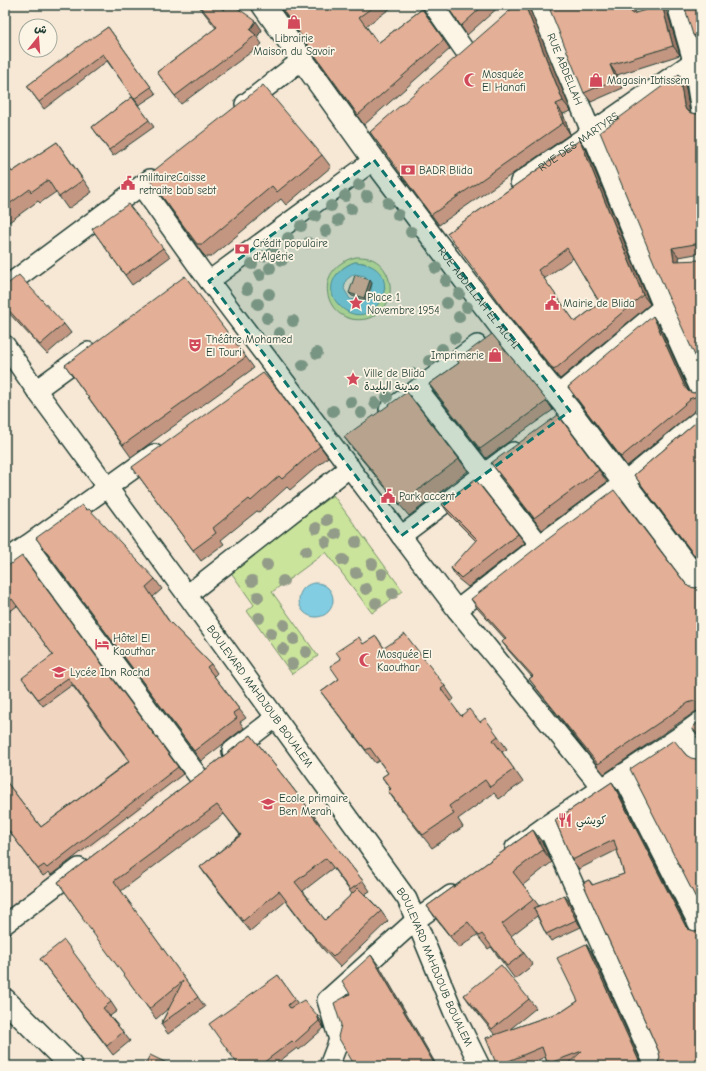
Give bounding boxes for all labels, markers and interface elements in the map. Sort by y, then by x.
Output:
shop icon: Librairie Maison du Savoir [286,14,302,30]
north arrow [18,18,58,58]
text: ش [33,21,48,37]
street label: RUE ABDELLAH [545,31,586,107]
place label: Librairie Maison du Savoir [253,32,335,58]
place label: Mosquée El Hanafi [482,68,526,94]
mosque icon: Mosquée El Hanafi [463,72,479,88]
shop icon: Magasin Ibtissem [588,72,604,88]
place label: Magasin Ibtissem [607,74,690,87]
street label: RUE DES MARTYRS [536,109,621,174]
bank icon: BADR Blida [400,162,416,178]
place label: BADR Blida [419,164,473,177]
place label: militaireCaisse retraite bab sebt [139,171,217,197]
public building icon: militaireCaisse retraite bab sebt [120,175,136,191]
place label: Crédit populaire d'Algérie [253,237,328,263]
bank icon: Crédit populaire d'Algérie [234,241,250,257]
street label: RUE ABDELLAH EL AICHI [435,244,523,351]
place label: Place 1 Novembre 1954 [367,291,440,317]
place icon: Place 1 Novembre 1954 [348,295,364,311]
public building icon: Mairie de Blida [544,295,560,311]
place label: Mairie de Blida [563,297,635,310]
place label: Théâtre Mohamed El Touri [206,333,293,359]
theatre icon: Théâtre Mohamed El Touri [187,337,203,353]
shop icon: Imprimerie [487,347,503,363]
place label: Imprimerie [431,349,484,362]
place label: Ville de Blida مدينة البليدة [364,367,425,394]
place icon: Ville de Blida مدينة البليدة [345,371,361,387]
public building icon: Park accent [380,488,396,504]
place label: Park accent [399,490,456,503]
street label: BOULEVARD MAHDJOUB BOUALEM [204,622,316,770]
place label: Hôtel El Kaouthar [113,632,156,658]
hotel icon: Hôtel El Kaouthar [94,636,110,652]
place label: Mosquée El Kaouthar [377,648,432,674]
mosque icon: Mosquée El Kaouthar [358,652,374,668]
school or university icon: Lycée Ibn Rochd [51,664,67,680]
place label: Lycée Ibn Rochd [70,666,150,679]
place label: Ecole primaire Ben Merah [279,792,348,818]
school or university icon: Ecole primaire Ben Merah [260,796,276,812]
restaurant icon: كويشي [557,812,573,828]
place label: كويشي [576,814,607,831]
street label: BOULEVARD MAHDJOUB BOUALEM [394,885,476,1048]

